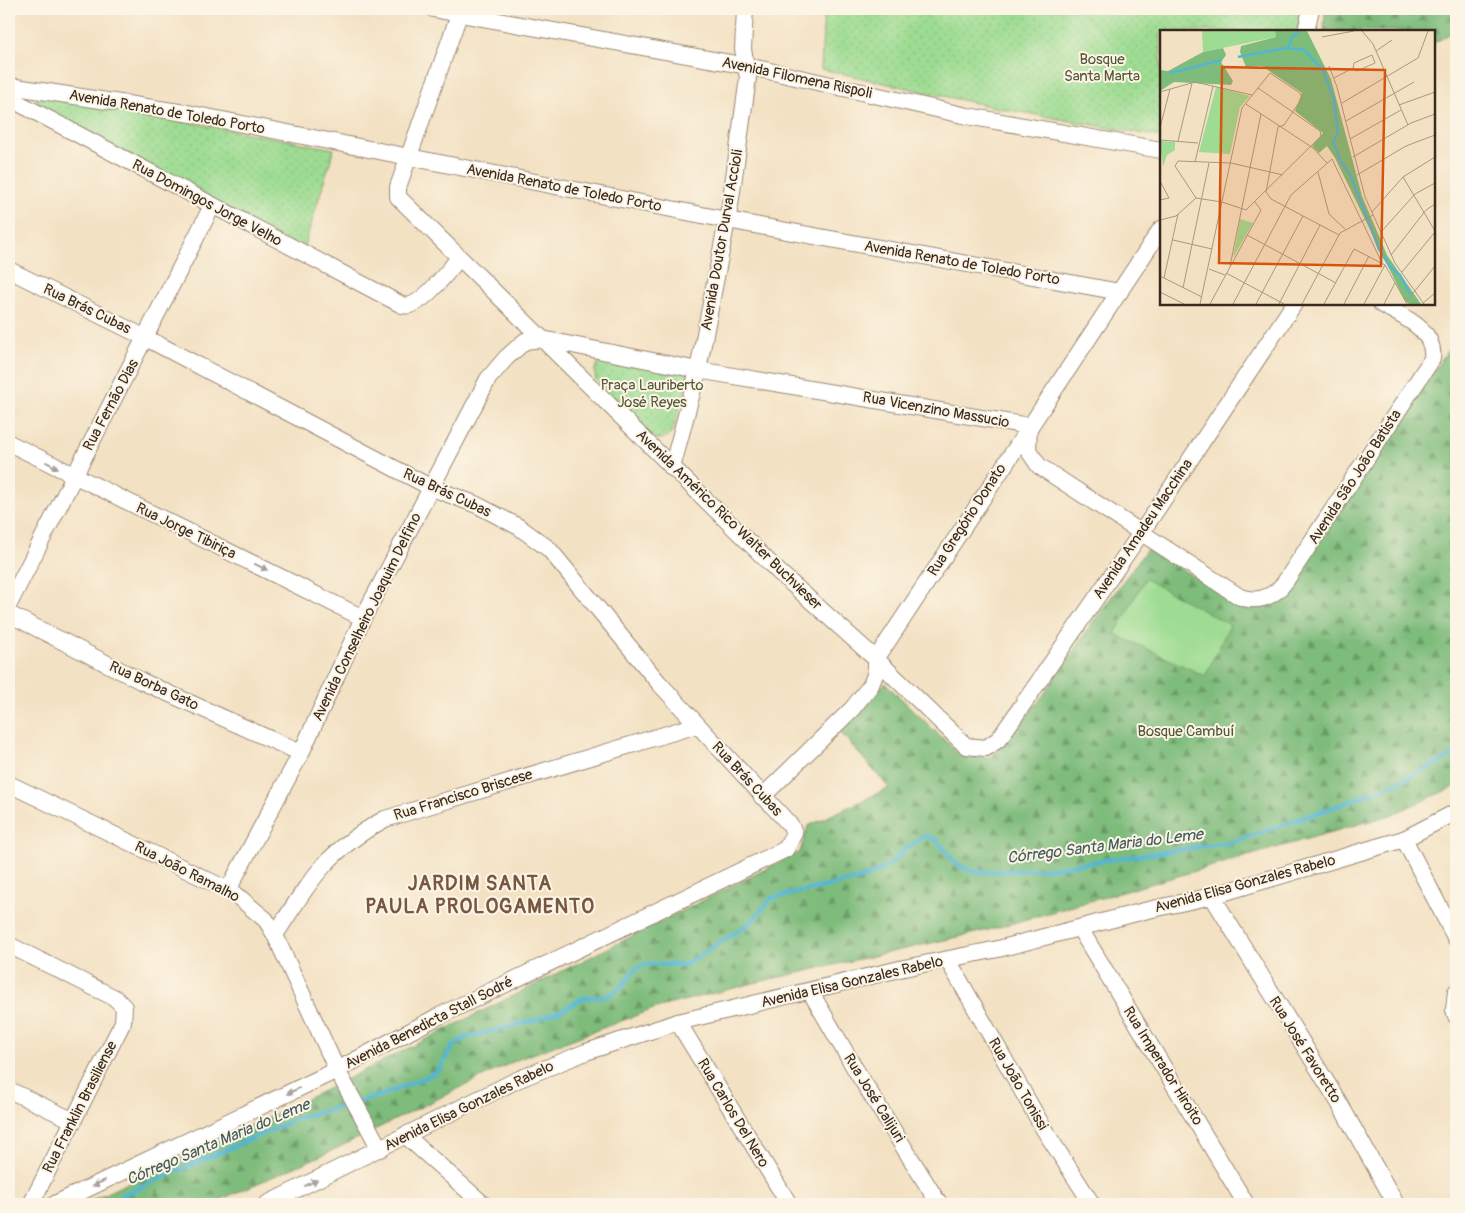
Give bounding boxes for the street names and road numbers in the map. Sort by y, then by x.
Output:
street label: Avenida Filomena Rispoli [720,53,874,103]
street label: Avenida Renato de Toledo Porto [68,85,266,139]
street label: Avenida Doutor Durval Accioli [697,148,747,332]
street label: Rua Domingos Jorge Velho [129,155,285,251]
street label: Avenida Renato de Toledo Porto [465,160,663,216]
street label: Avenida Renato de Toledo Porto [863,236,1061,290]
street label: Rua Brás Cubas [40,280,134,339]
street label: Rua Fernão Dias [79,356,143,454]
street label: Rua Vicenzino Massucio [861,388,1011,432]
street label: Avenida São João Batista [1304,406,1406,548]
street label: Avenida Américo Rico Walter Buchvieser [632,426,827,615]
street label: Avenida Amadeu Macchina [1089,455,1197,603]
street label: Rua Gregório Donato [924,460,1010,580]
street label: Rua Brás Cubas [400,464,494,522]
street label: Rua Jorge Tibiriça [133,499,239,563]
street label: Avenida Conselheiro Joaquim Delfino [308,510,426,724]
street label: Rua Borba Gato [106,657,202,715]
street label: Rua Brás Cubas [708,738,787,820]
street label: Rua Francisco Briscese [391,765,535,825]
street label: Rua João Ramalho [131,837,243,907]
street label: Avenida Elisa Gonzales Rabelo [1152,851,1338,917]
street label: Avenida Elisa Gonzales Rabelo [759,952,945,1012]
street label: Avenida Benedicta Stall Sodré [342,972,516,1074]
street label: Rua José Favoretto [1265,993,1345,1107]
street label: Rua Imperador Hiroito [1119,1003,1207,1129]
street label: Rua João Tonissi [984,1034,1052,1134]
street label: Rua Franklin Brasiliense [38,1037,122,1176]
street label: Rua José Calijuri [839,1050,909,1146]
street label: Rua Carlos Del Nero [693,1055,773,1171]
street label: Avenida Elisa Gonzales Rabelo [381,1057,557,1155]

